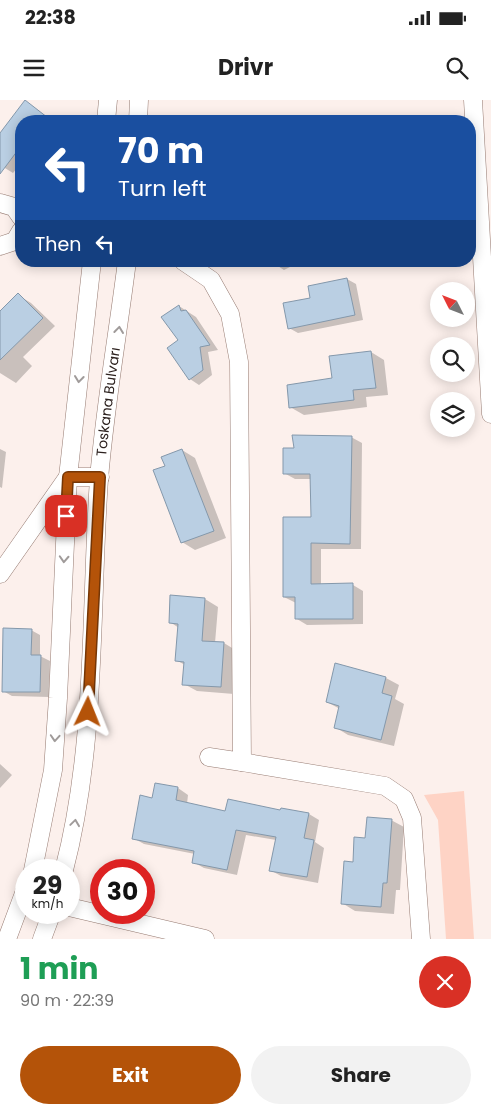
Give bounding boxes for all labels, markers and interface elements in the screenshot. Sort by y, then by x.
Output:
text: 22:38 [25,4,76,31]
text: Drivr [218,52,273,83]
icon: menu [20,54,48,82]
icon: search [443,54,471,82]
text: 70 m [118,126,204,175]
icon: left [35,135,100,200]
text: Turn left [118,173,206,204]
icon: left [91,230,119,258]
text: Then [35,231,81,258]
north arrow [430,282,475,328]
map controls [430,282,475,437]
one-way arrow [113,326,123,334]
button: search [430,337,475,382]
street label: Toskana Bulvarı [91,346,125,457]
one-way arrow [74,376,85,384]
button: layers [430,392,475,437]
pin [45,495,87,537]
icon: arrive [52,502,80,530]
one-way arrow [59,555,69,563]
position arrow [61,685,113,737]
one-way arrow [50,735,61,743]
one-way arrow [70,818,80,827]
speed limit sign: 30 [90,859,155,924]
text: 29 [33,868,62,903]
text: km/h [32,895,63,912]
text: 1 min [20,947,98,990]
button: close [419,956,471,1008]
text: 90 m · 22:39 [20,989,114,1012]
button: Exit [20,1046,241,1104]
button: Share [251,1046,471,1104]

